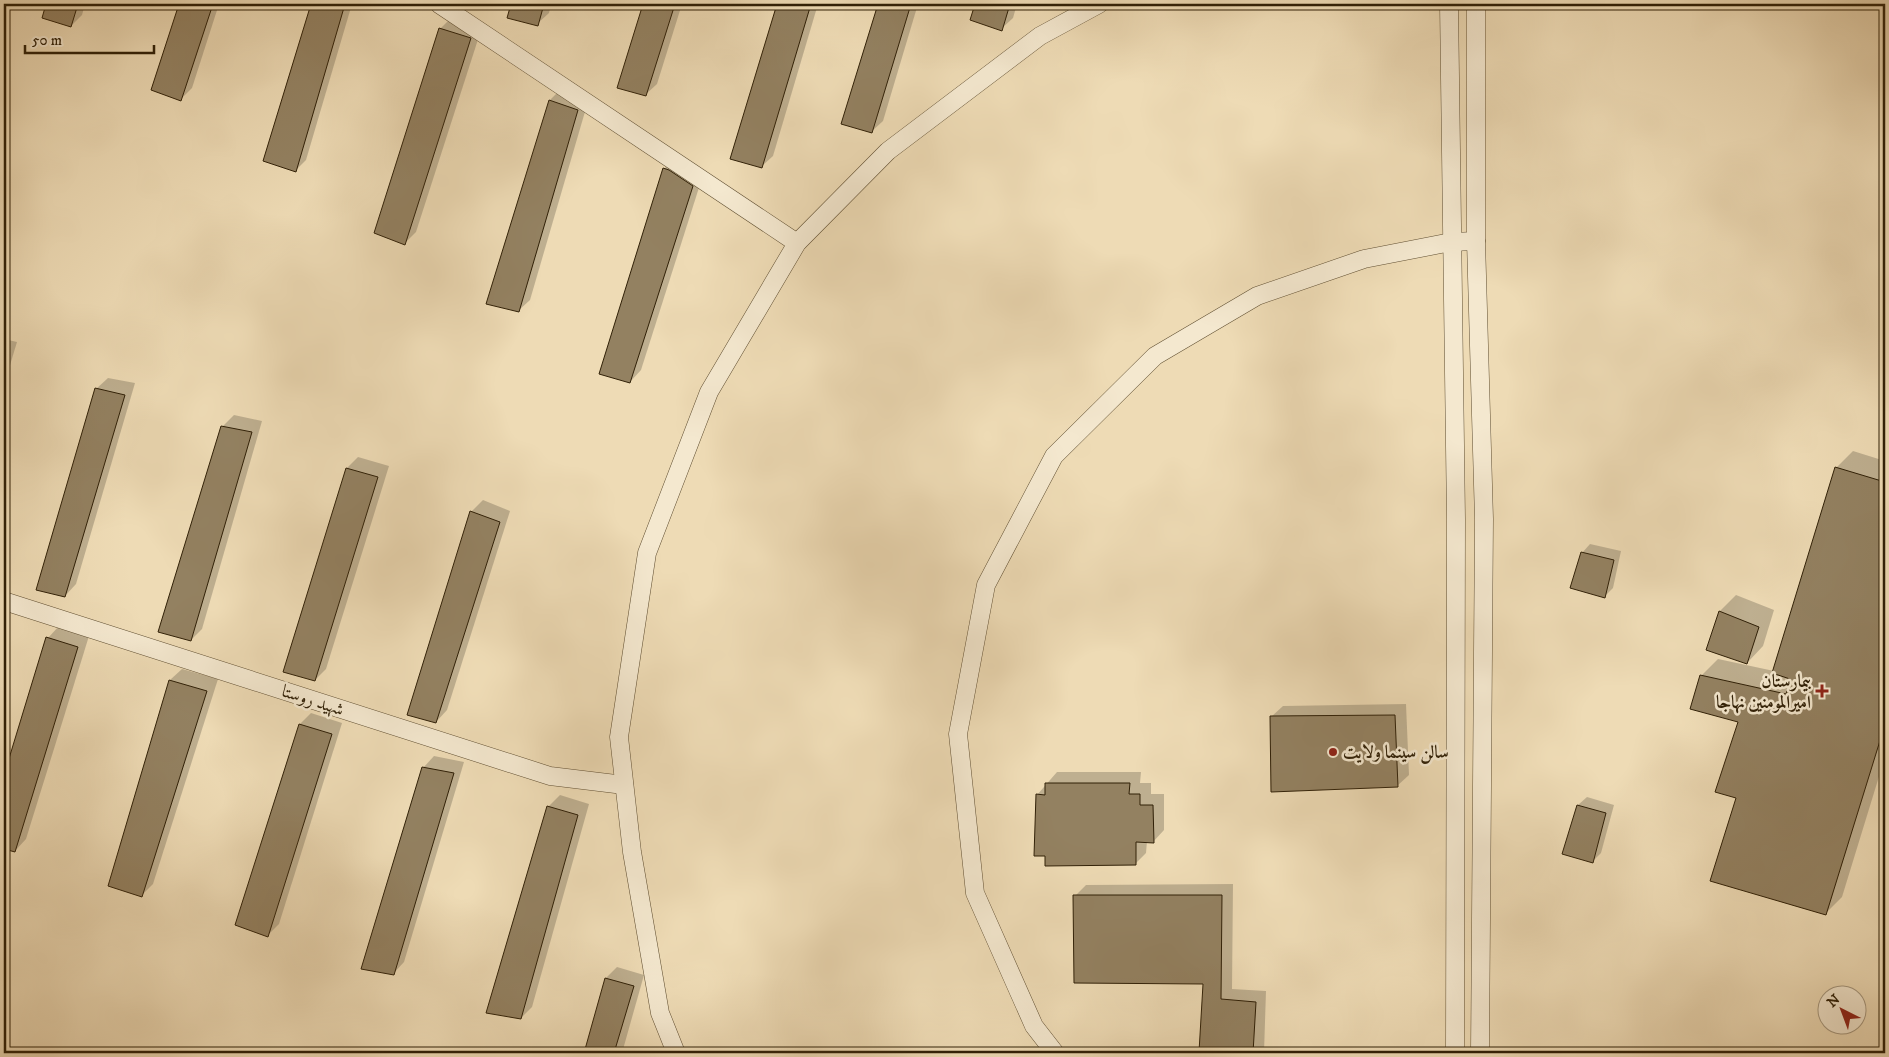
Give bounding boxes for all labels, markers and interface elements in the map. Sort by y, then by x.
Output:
scale bar [25,22,154,54]
text: 50 m [32,31,62,50]
place label: بیمارستان امیرالمومنین نهاجا [1716,671,1811,714]
street label: شهید روستا [279,681,347,721]
marker: بیمارستان امیرالمومنین نهاجا [1815,684,1829,698]
place label: سالن سینما ولایت [1343,742,1449,764]
marker: سالن سینما ولایت [1327,746,1339,758]
north arrow [1816,984,1866,1034]
text: N [1824,990,1845,1012]

